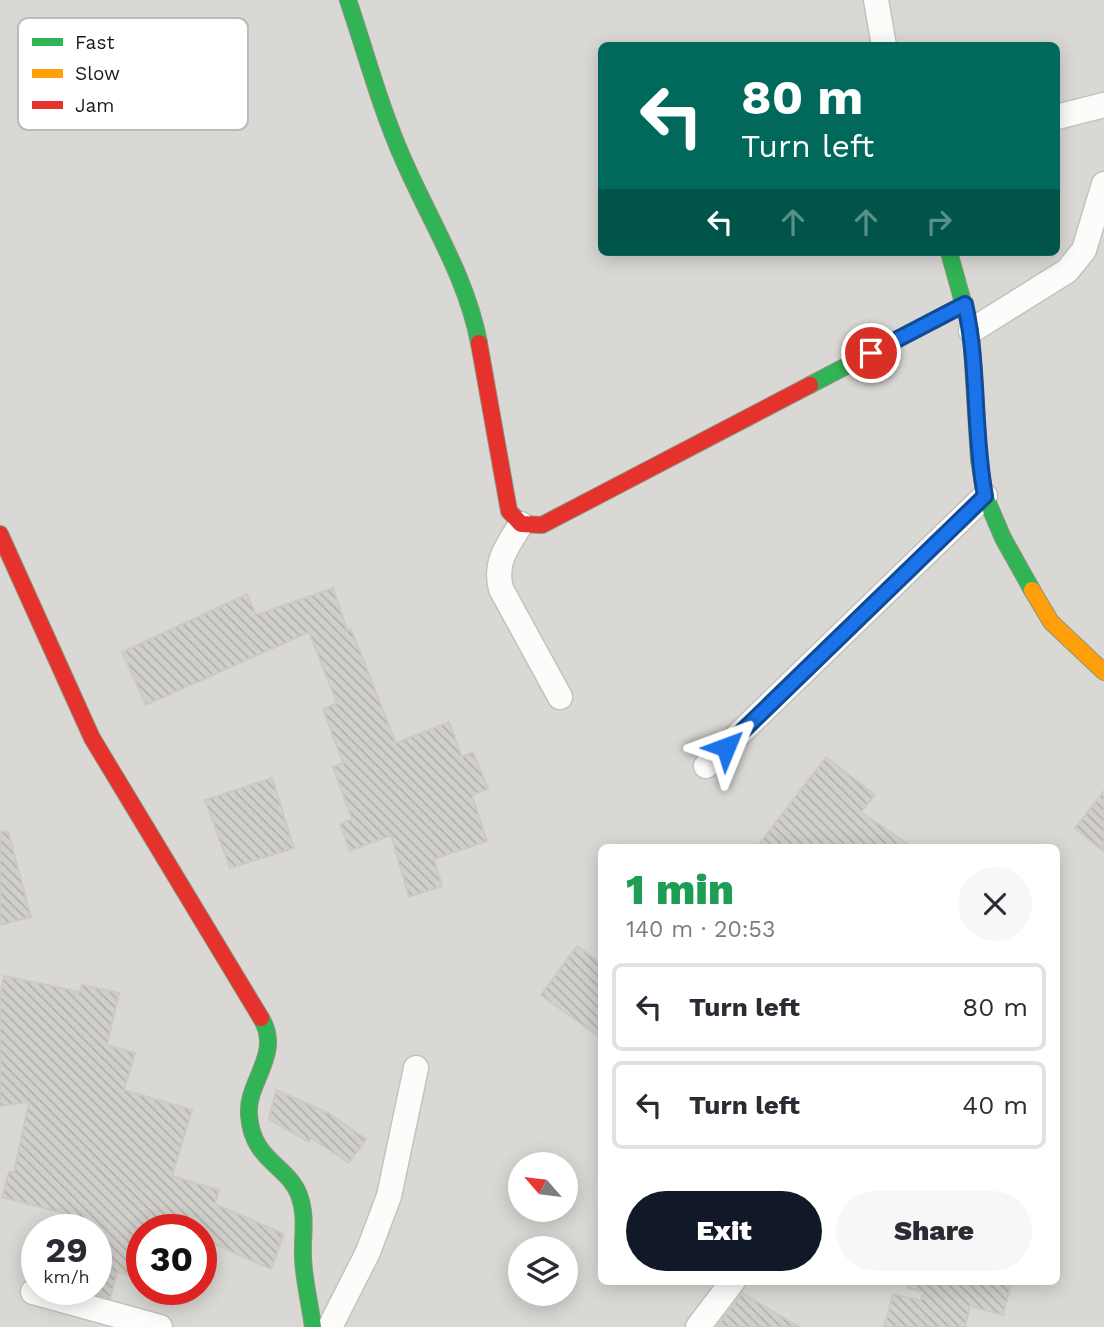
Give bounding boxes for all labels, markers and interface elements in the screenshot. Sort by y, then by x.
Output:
legend [18,18,248,130]
text: Fast [75,31,114,54]
text: Slow [75,62,120,85]
text: 80 m [741,68,863,126]
icon: left [626,70,717,161]
text: Jam [75,94,114,117]
text: Turn left [741,127,874,165]
icon: left [701,203,739,241]
icon: ahead [774,203,812,241]
icon: ahead [847,203,885,241]
icon: right [920,203,958,241]
pin [841,323,901,383]
icon: arrive [852,334,890,372]
position arrow [689,710,763,784]
text: 1 min [626,865,734,914]
button: close [958,867,1032,941]
text: 140 m · 20:53 [626,916,775,943]
icon: left [630,988,668,1026]
text: Turn left [689,992,800,1022]
text: 80 m [962,992,1028,1022]
icon: left [630,1086,668,1124]
text: Turn left [689,1090,800,1120]
text: 40 m [962,1090,1028,1120]
north arrow [508,1152,578,1222]
map controls [508,1152,578,1306]
button: Exit [626,1191,822,1271]
button: Share [836,1191,1032,1271]
speed limit sign: 30 [126,1214,217,1305]
text: 29 [45,1229,88,1271]
button: layers [508,1236,578,1306]
text: km/h [43,1266,90,1287]

